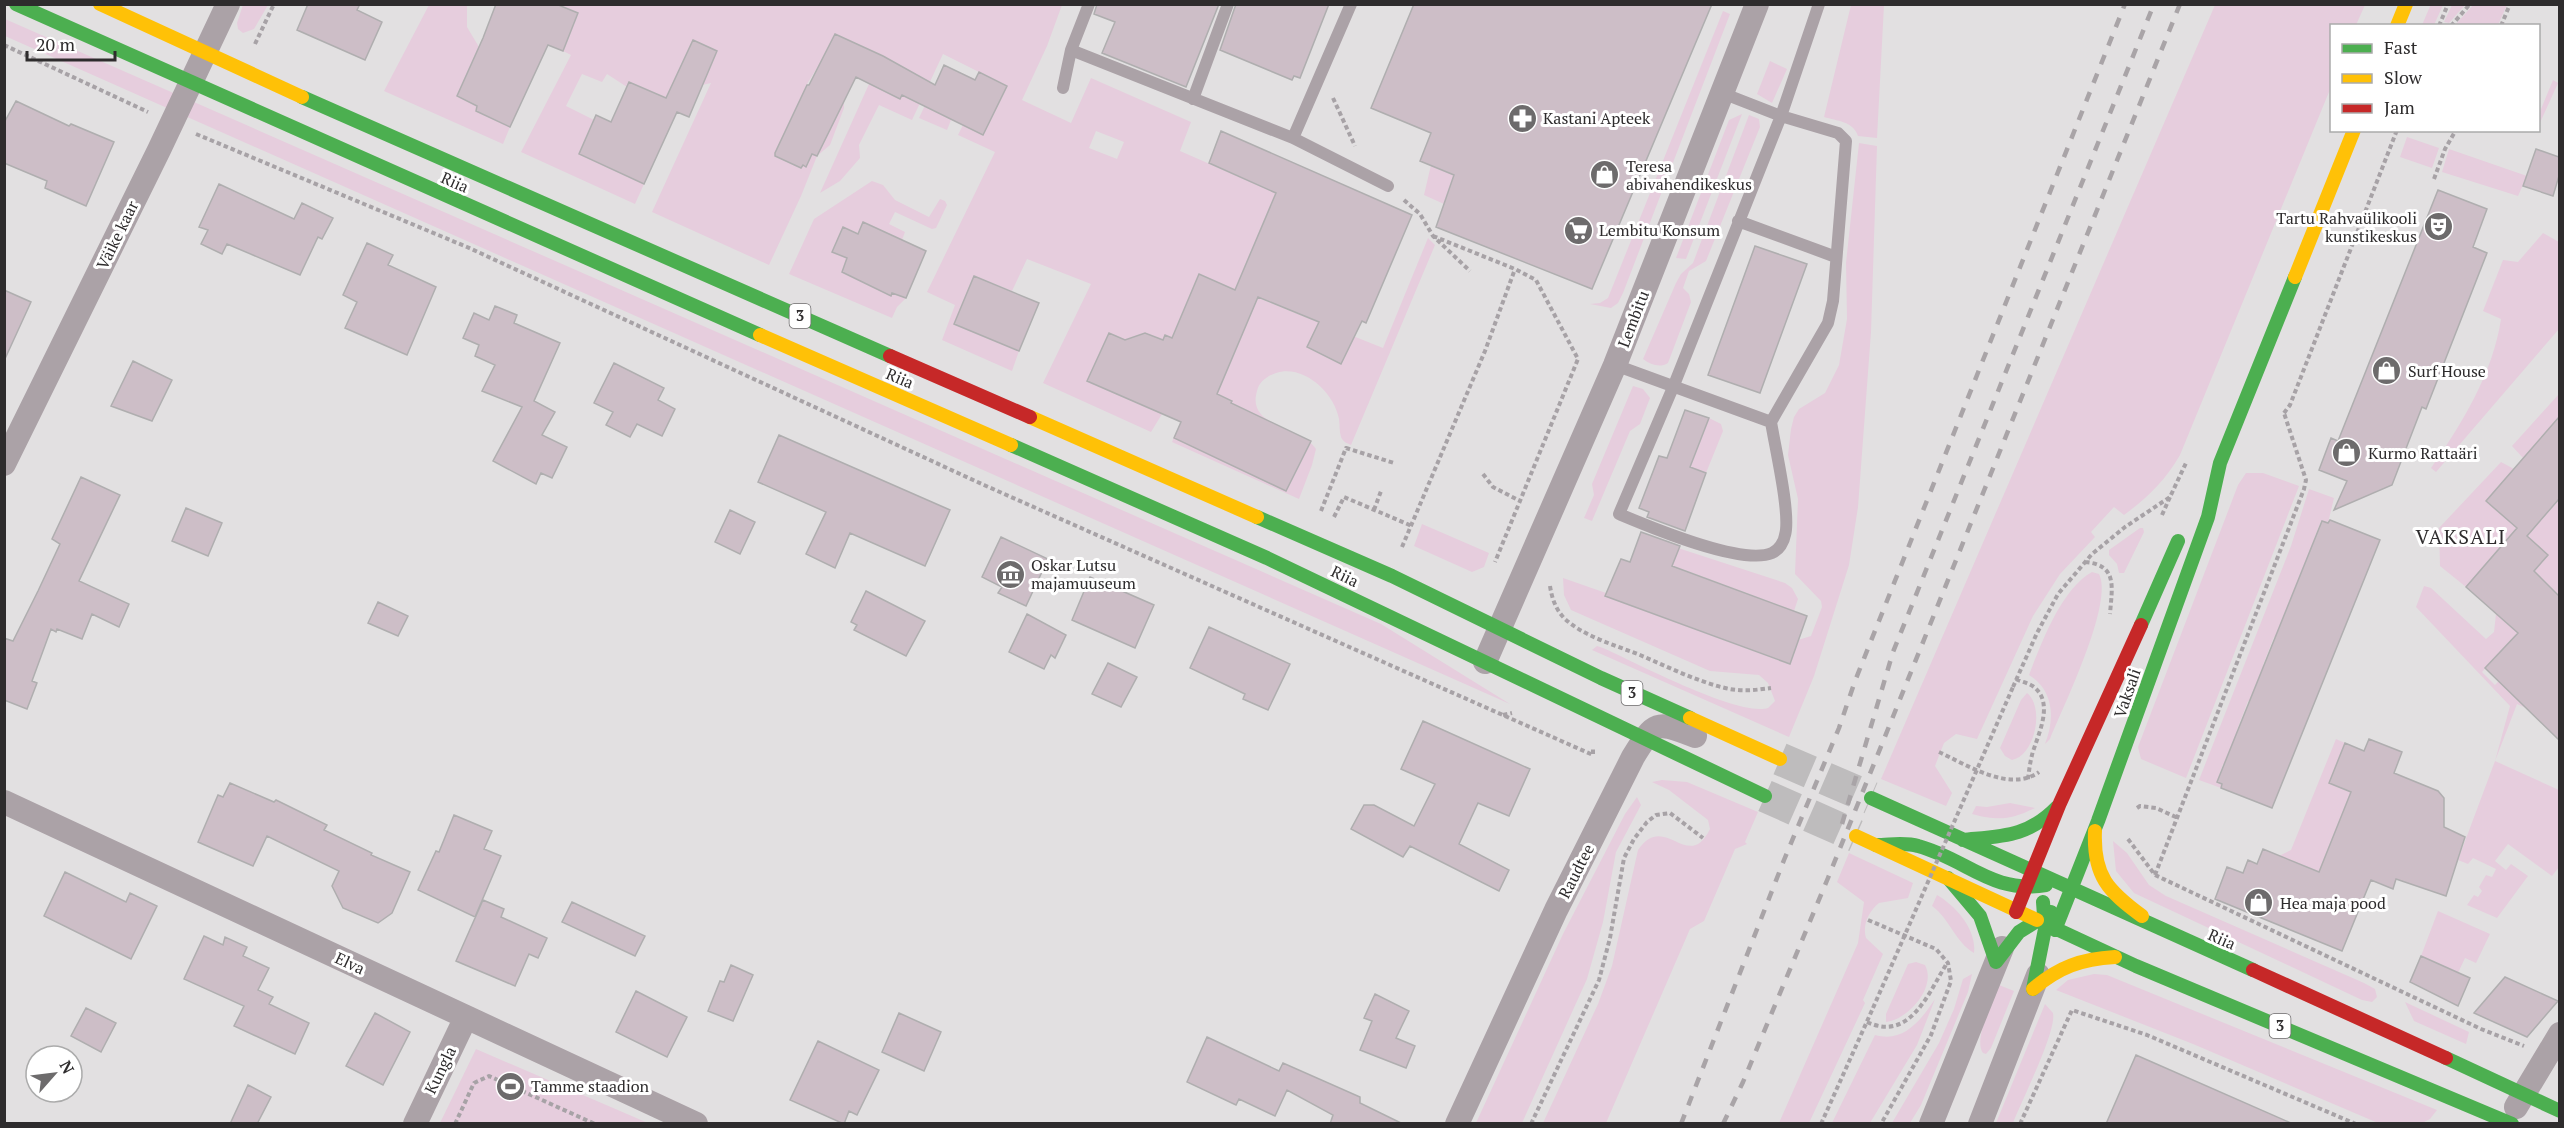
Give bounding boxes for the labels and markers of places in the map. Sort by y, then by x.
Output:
pharmacy icon: Kastani Apteek [1506,102,1538,134]
place label: Kastani Apteek [1543,107,1651,129]
place label: Teresa abivahendikeskus [1626,155,1752,195]
shop icon: Teresa abivahendikeskus [1589,159,1621,191]
place label: Tartu Rahvaülikooli kunstikeskus [2276,207,2417,247]
theatre icon: Tartu Rahvaülikooli kunstikeskus [2422,211,2454,243]
supermarket icon: Lembitu Konsum [1562,214,1594,246]
place label: Lembitu Konsum [1599,219,1720,241]
shop icon: Surf House [2371,355,2403,387]
place label: Surf House [2408,360,2486,382]
shop icon: Kurmo Rattaäri [2331,437,2363,469]
place label: Kurmo Rattaäri [2368,442,2478,464]
place label: Oskar Lutsu majamuuseum [1031,554,1136,594]
museum icon: Oskar Lutsu majamuuseum [994,558,1026,590]
shop icon: Hea maja pood [2243,887,2275,919]
place label: Hea maja pood [2280,892,2386,914]
sports icon: Tamme staadion [494,1070,526,1102]
place label: Tamme staadion [531,1075,650,1097]

